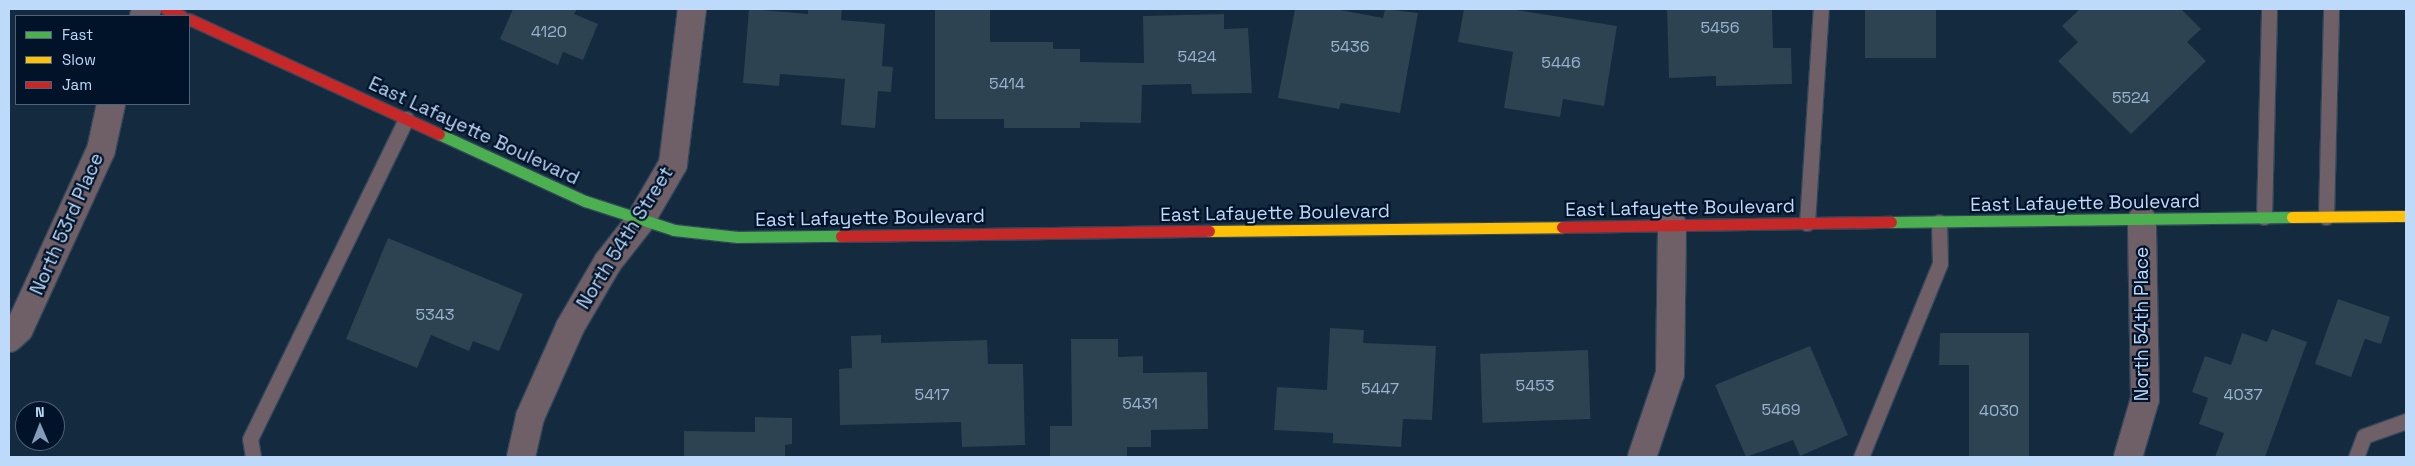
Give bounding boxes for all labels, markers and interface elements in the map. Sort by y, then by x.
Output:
legend [15,15,190,105]
house number: 5456 [1701,18,1739,38]
house number: 4120 [531,22,567,42]
text: Fast [62,25,93,44]
house number: 5436 [1330,37,1370,57]
house number: 5424 [1178,47,1216,67]
text: Slow [62,50,96,69]
house number: 5446 [1541,53,1581,73]
street label: East Lafayette Boulevard [365,72,583,190]
house number: 5414 [989,74,1025,94]
text: Jam [62,75,92,94]
house number: 5524 [2112,88,2150,108]
street label: North 53rd Place [25,150,109,298]
street label: North 54th Street [572,163,678,313]
street label: East Lafayette Boulevard [1970,190,2200,216]
street label: East Lafayette Boulevard [1565,195,1795,221]
street label: East Lafayette Boulevard [1160,200,1390,226]
street label: East Lafayette Boulevard [755,205,985,231]
street label: North 54th Place [2131,247,2153,401]
house number: 5343 [416,305,454,325]
house number: 5453 [1516,376,1554,396]
house number: 5447 [1361,379,1399,399]
house number: 5417 [915,385,949,405]
house number: 4037 [2224,385,2262,405]
house number: 5431 [1122,394,1158,414]
house number: 5469 [1761,400,1801,420]
north arrow [15,401,65,451]
house number: 4030 [1979,401,2019,421]
text: N [35,403,45,421]

